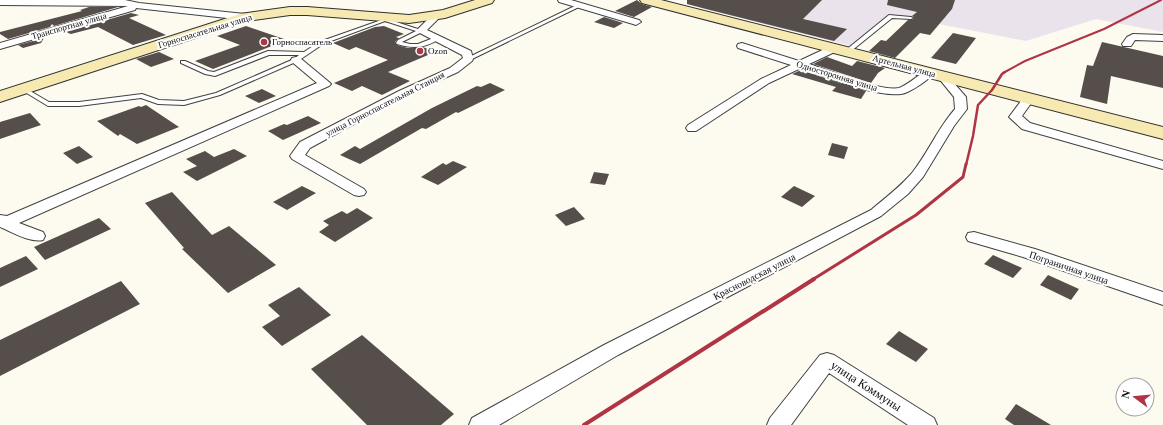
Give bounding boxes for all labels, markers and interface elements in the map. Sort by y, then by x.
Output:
street label: Транспортная улица [30,11,108,41]
street label: Горноспасательная улица [157,12,253,50]
marker: Горноспасатель [259,37,269,47]
place label: Горноспасатель [272,37,332,47]
marker: Ozon [415,46,425,56]
place label: Ozon [428,46,448,56]
street label: Артельная улица [871,53,937,79]
street label: Односторонняя улица [795,59,879,93]
street label: улица Горноспасательная Станция [324,70,446,138]
street label: Пограничная улица [1028,249,1110,286]
street label: Красноводская улица [711,251,798,302]
street label: улица Коммуны [828,358,904,414]
north arrow [1115,377,1155,417]
text: N [1119,389,1132,400]

